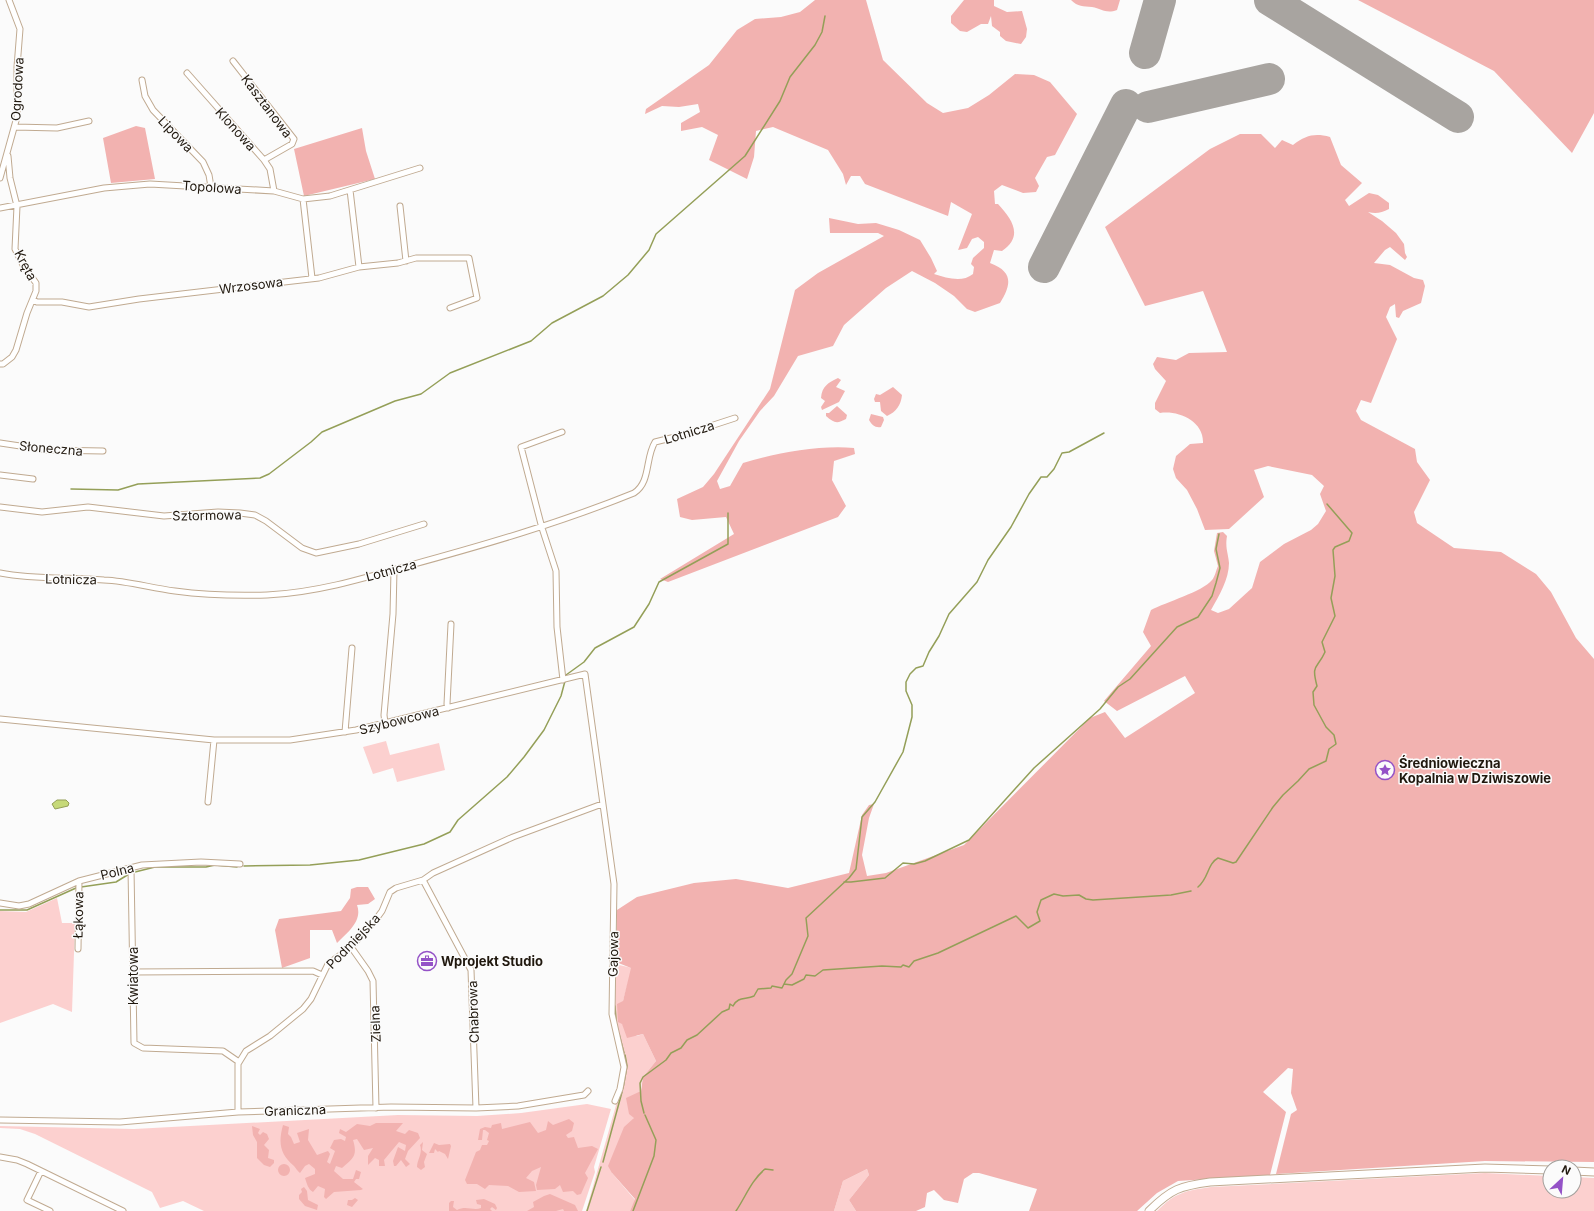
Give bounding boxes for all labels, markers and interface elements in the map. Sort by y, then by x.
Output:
street label: Ogrodowa [7,57,27,121]
street label: Kasztanowa [238,71,296,141]
street label: Klonowa [212,104,260,154]
street label: Lipowa [155,113,197,155]
street label: Topolowa [182,177,242,197]
street label: Kręta [11,247,41,283]
street label: Wrzosowa [218,273,284,297]
street label: Lotnicza [662,417,716,447]
street label: Słoneczna [18,437,84,459]
street label: Sztormowa [172,506,242,524]
street label: Lotnicza [364,556,418,584]
street label: Lotnicza [45,571,97,587]
street label: Szybowcowa [357,702,441,738]
place label: Średniowieczna Kopalnia w Dziwiszowie [1399,755,1551,786]
place icon: Średniowieczna Kopalnia w Dziwiszowie [1374,759,1396,781]
street label: Polna [98,859,136,883]
street label: Łąkowa [70,891,86,939]
street label: Podmiejska [323,910,383,972]
street label: Gajowa [605,931,621,977]
street label: Kwiatowa [125,947,141,1005]
office icon: Wprojekt Studio [416,950,438,972]
place label: Wprojekt Studio [441,953,543,969]
street label: Chabrowa [464,980,482,1044]
street label: Zielna [366,1005,384,1043]
street label: Graniczna [264,1101,326,1119]
north arrow [1542,1159,1582,1199]
text: N [1560,1162,1573,1178]

